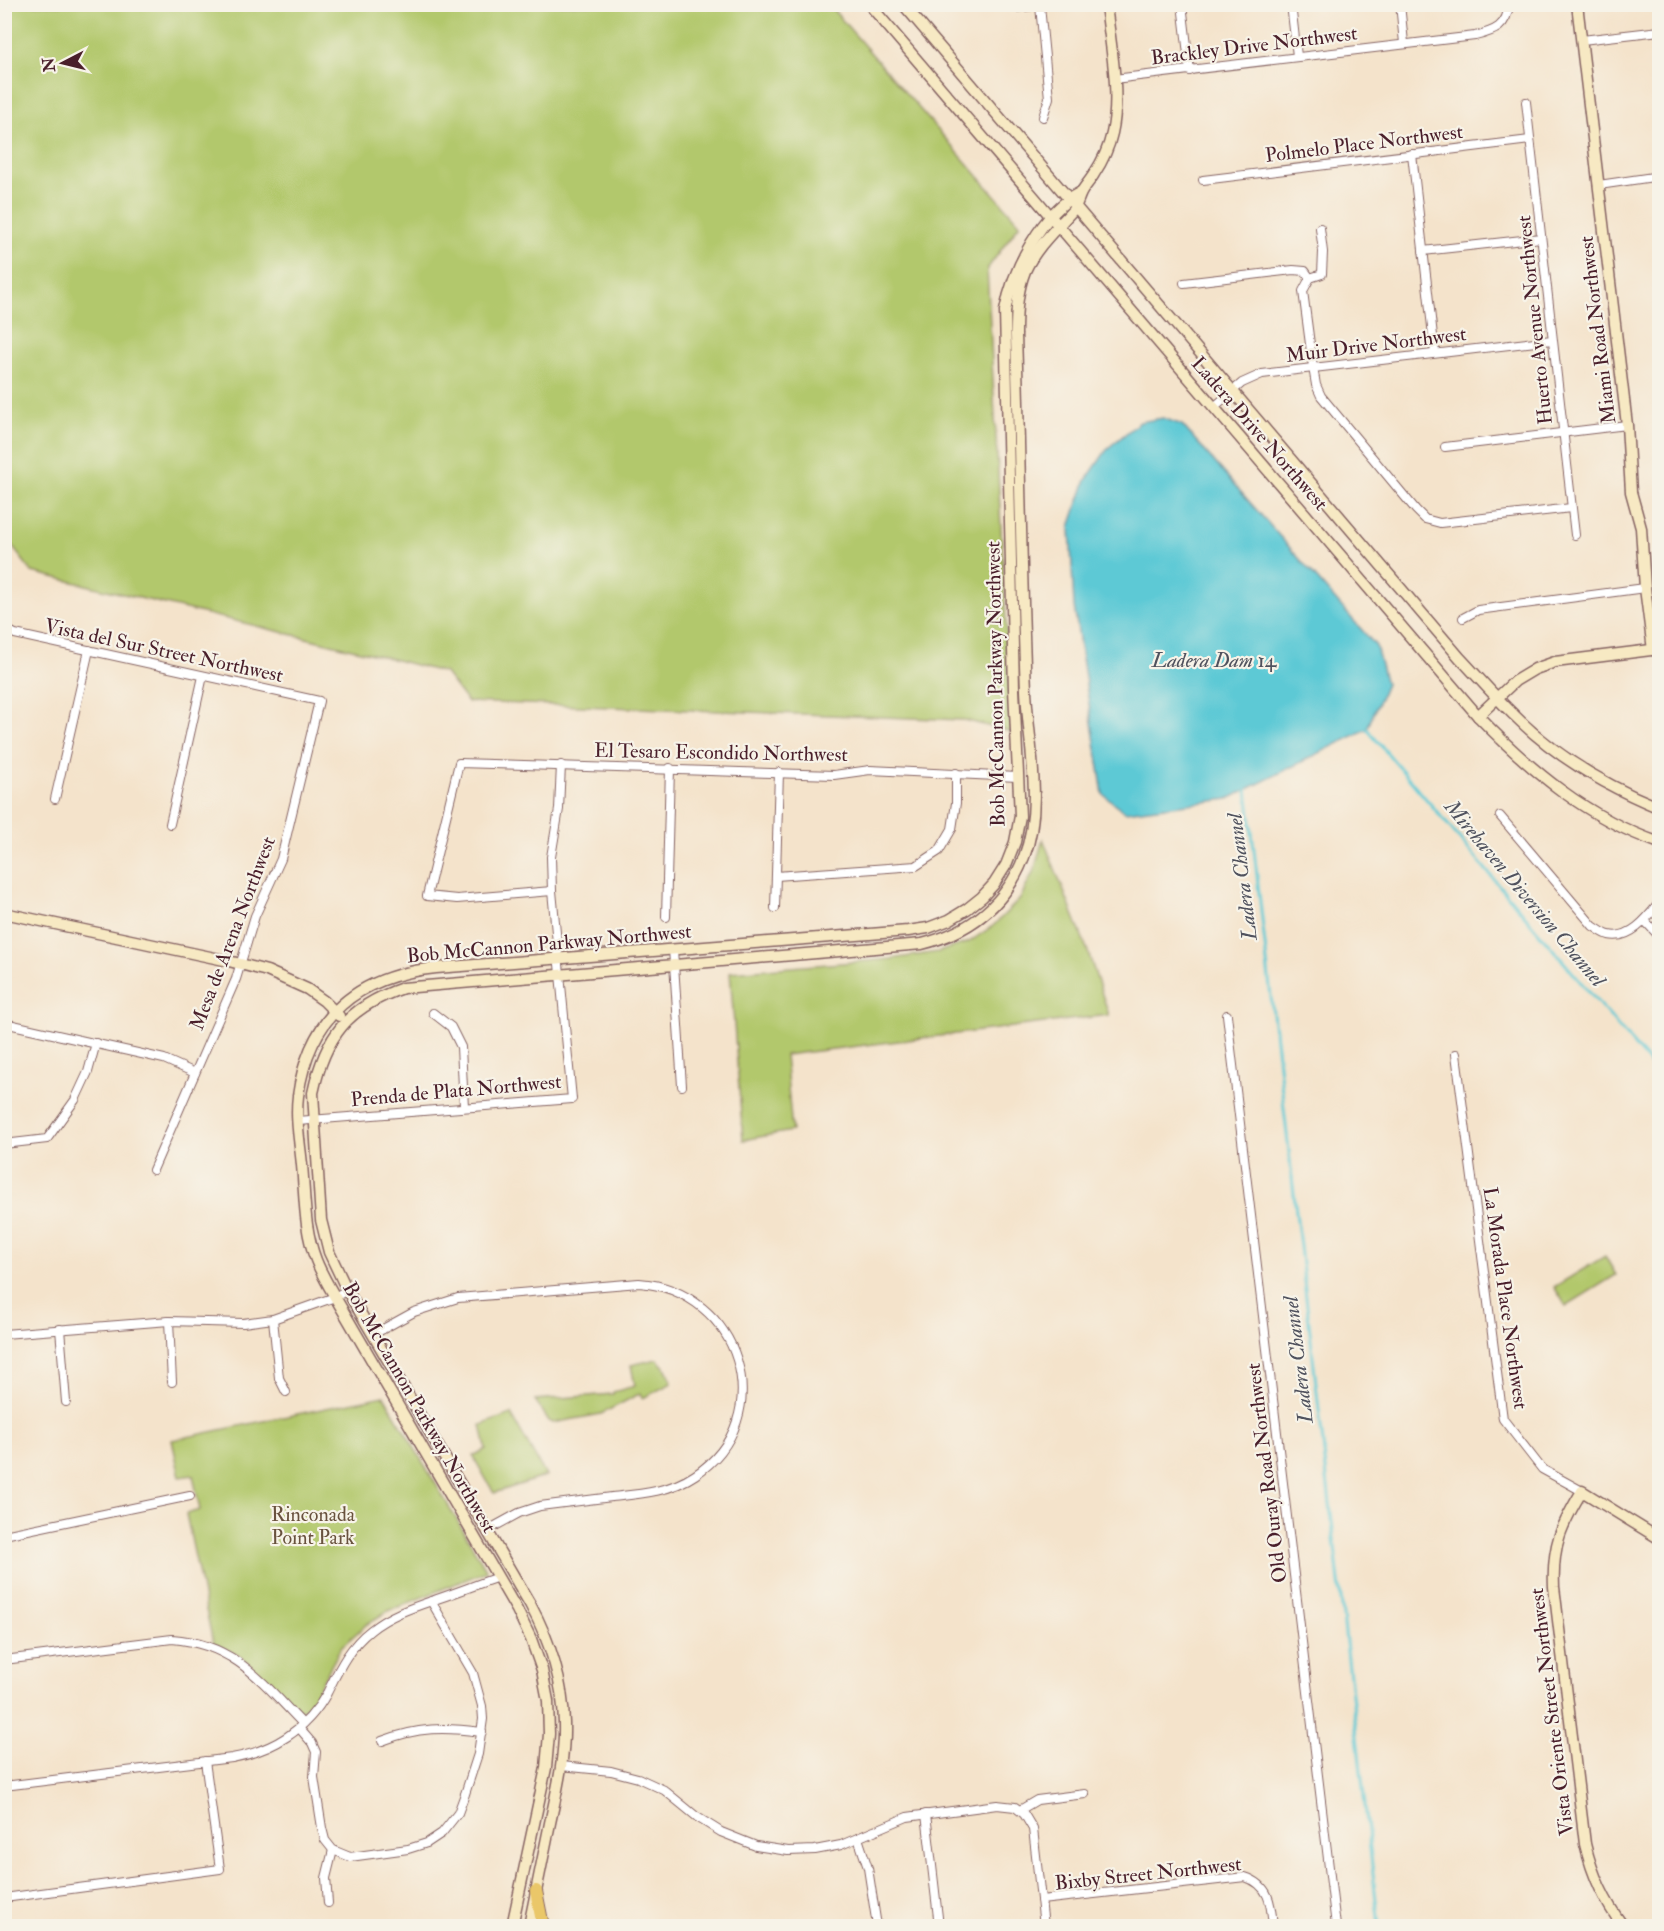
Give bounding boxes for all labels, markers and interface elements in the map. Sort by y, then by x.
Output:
street label: Brackley Drive Northwest [1149,20,1359,71]
north arrow [33,33,93,93]
text: N [38,56,60,74]
street label: Polmelo Place Northwest [1264,119,1465,168]
street label: Huerto Avenue Northwest [1511,214,1558,426]
street label: Miami Road Northwest [1574,234,1621,425]
street label: Muir Drive Northwest [1284,321,1468,368]
street label: Ladera Drive Northwest [1186,351,1334,516]
street label: Bob McCannon Parkway Northwest [980,540,1010,827]
street label: Vista del Sur Street Northwest [42,613,286,688]
water label: Ladera Dam 14 [1151,647,1277,674]
street label: El Tesaro Escondido Northwest [594,738,849,767]
water label: Mirehaven Diversion Channel [1437,793,1612,994]
water label: Ladera Channel [1221,810,1264,943]
street label: Mesa de Arena Northwest [184,832,281,1034]
street label: Bob McCannon Parkway Northwest [405,919,693,968]
street label: Prenda de Plata Northwest [350,1069,563,1112]
street label: La Morada Place Northwest [1478,1185,1534,1411]
street label: Bob McCannon Parkway Northwest [337,1277,502,1538]
water label: Ladera Channel [1277,1293,1320,1426]
street label: Old Ouray Road Northwest [1241,1361,1292,1584]
park label: Rinconada Point Park [271,1502,356,1550]
street label: Vista Oriente Street Northwest [1524,1586,1579,1837]
street label: Bixby Street Northwest [1054,1851,1243,1896]

